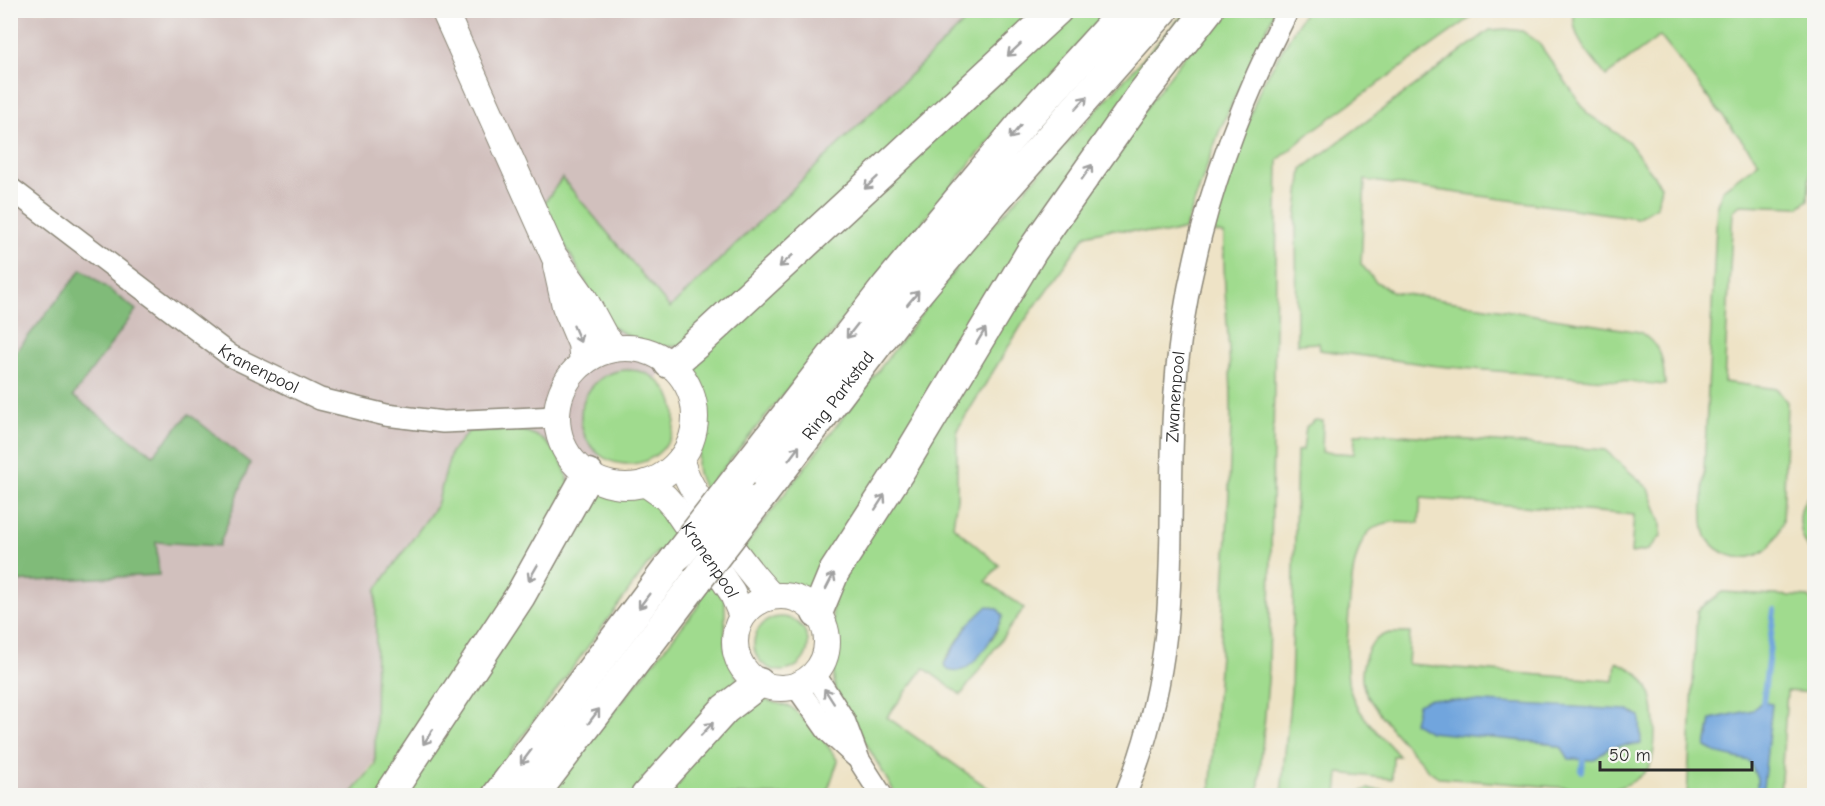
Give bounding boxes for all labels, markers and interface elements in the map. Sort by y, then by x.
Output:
one-way arrow [1007,43,1022,57]
one-way arrow [1074,95,1088,110]
one-way arrow [1009,124,1022,140]
one-way arrow [1081,165,1093,181]
one-way arrow [864,176,879,190]
one-way arrow [778,254,793,268]
one-way arrow [906,291,920,306]
one-way arrow [845,323,858,339]
one-way arrow [572,324,583,342]
one-way arrow [976,328,988,345]
street label: Kranenpool [214,340,302,398]
street label: Ring Parkstad [798,348,879,444]
street label: Zwanenpool [1162,350,1190,443]
one-way arrow [788,445,801,461]
one-way arrow [874,494,886,511]
street label: Kranenpool [676,518,743,601]
one-way arrow [527,564,539,581]
one-way arrow [825,572,836,590]
one-way arrow [637,593,650,609]
one-way arrow [823,689,835,705]
one-way arrow [588,708,600,724]
one-way arrow [700,722,714,737]
one-way arrow [421,729,434,746]
scale bar [1600,734,1752,772]
text: 50 m [1609,745,1651,766]
one-way arrow [520,748,532,764]

